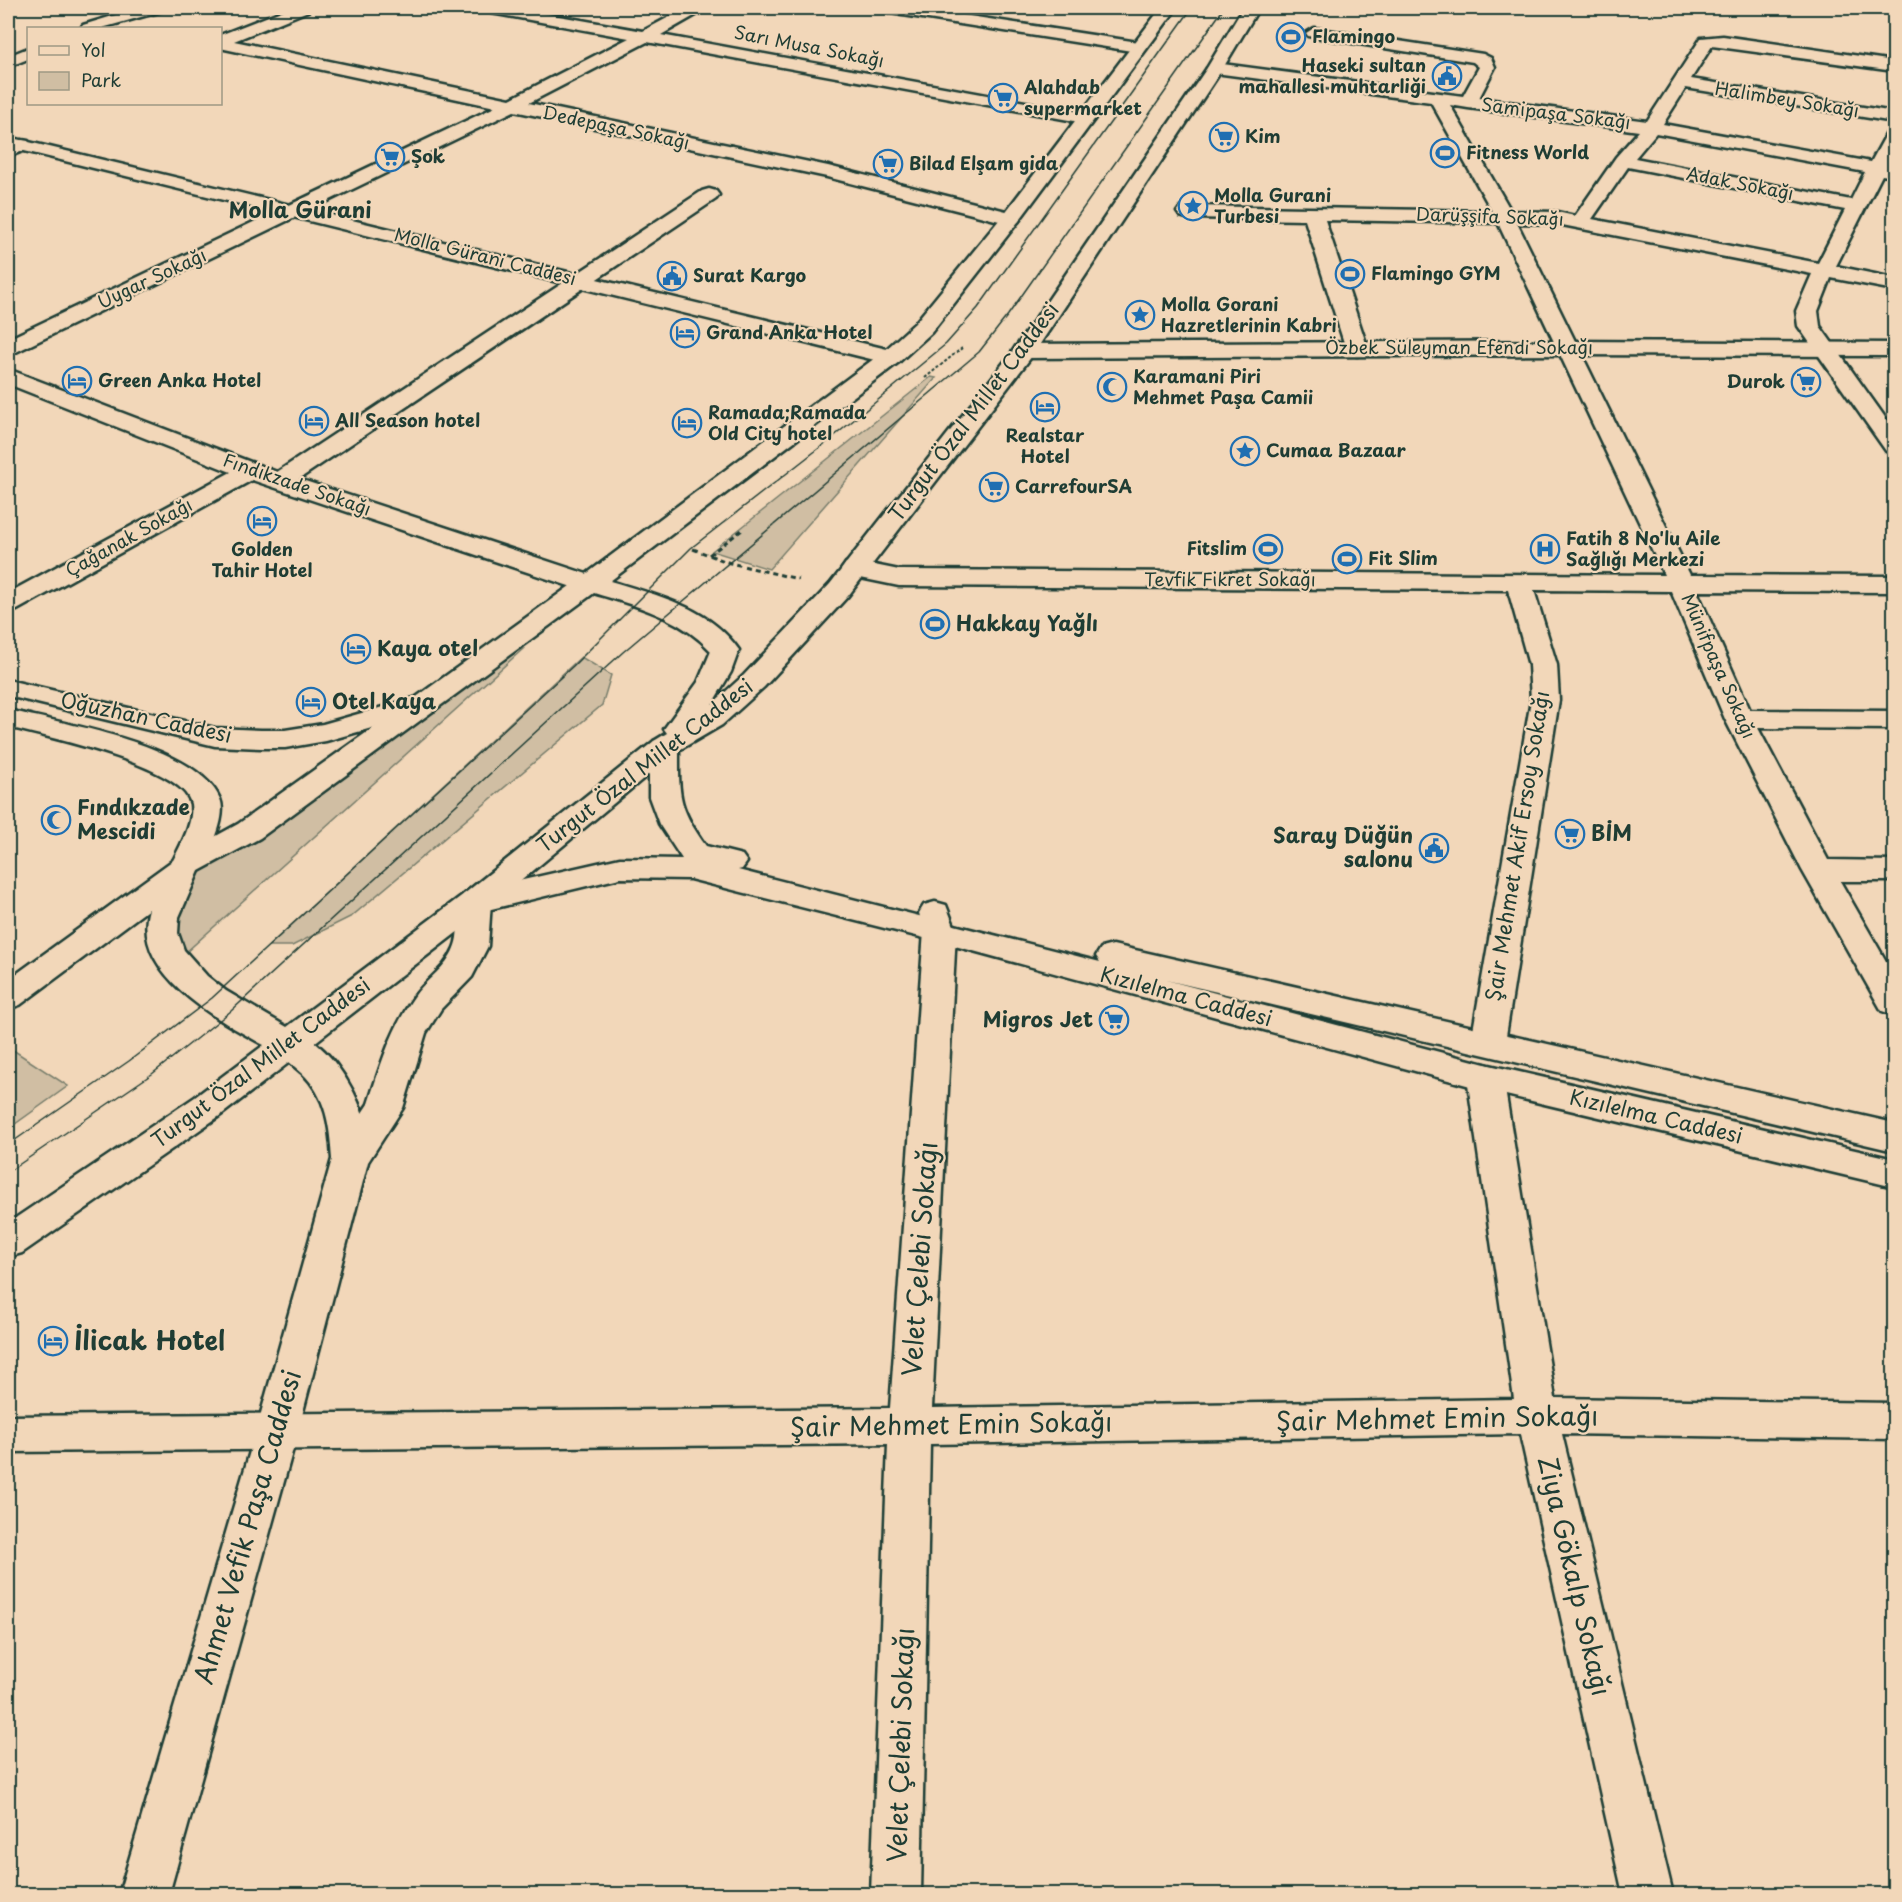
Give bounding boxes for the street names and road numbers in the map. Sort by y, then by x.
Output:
street label: Sarı Musa Sokağı [732,18,887,73]
street label: Halimbey Sokağı [1713,74,1861,123]
street label: Samipaşa Sokağı [1480,90,1632,135]
street label: Dedepaşa Sokağı [540,98,692,155]
street label: Adak Sokağı [1684,159,1796,206]
street label: Darüşşifa Sokağı [1416,199,1564,232]
street label: Molla Gürani Caddesi [392,220,579,291]
street label: Uygar Sokağı [93,241,210,315]
street label: Turgut Özal Millet Caddesi [879,294,1066,527]
street label: Özbek Süleyman Efendi Sokağı [1325,333,1593,360]
street label: Fındıkzade Sokağı [220,446,375,522]
street label: Çağanak Sokağı [60,491,197,583]
street label: Tevfik Fikret Sokağı [1144,565,1316,592]
street label: Münifpaşa Sokağı [1675,589,1763,742]
street label: Turgut Özal Millet Caddesi [529,670,759,859]
street label: Oğuzhan Caddesi [58,682,235,750]
street label: Şair Mehmet Akif Ersoy Sokağı [1476,688,1556,1003]
street label: Kızılelma Caddesi [1097,957,1276,1033]
street label: Turgut Özal Millet Caddesi [143,968,376,1155]
street label: Kızılelma Caddesi [1567,1080,1746,1151]
street label: Velet Çelebi Sokağı [891,1140,946,1378]
street label: Ahmet Vefik Paşa Caddesi [183,1365,310,1688]
street label: Şair Mehmet Emin Sokağı [1275,1395,1599,1440]
street label: Şair Mehmet Emin Sokağı [789,1401,1113,1446]
street label: Ziya Gökalp Sokağı [1529,1452,1622,1699]
street label: Velet Çelebi Sokağı [876,1627,923,1863]

